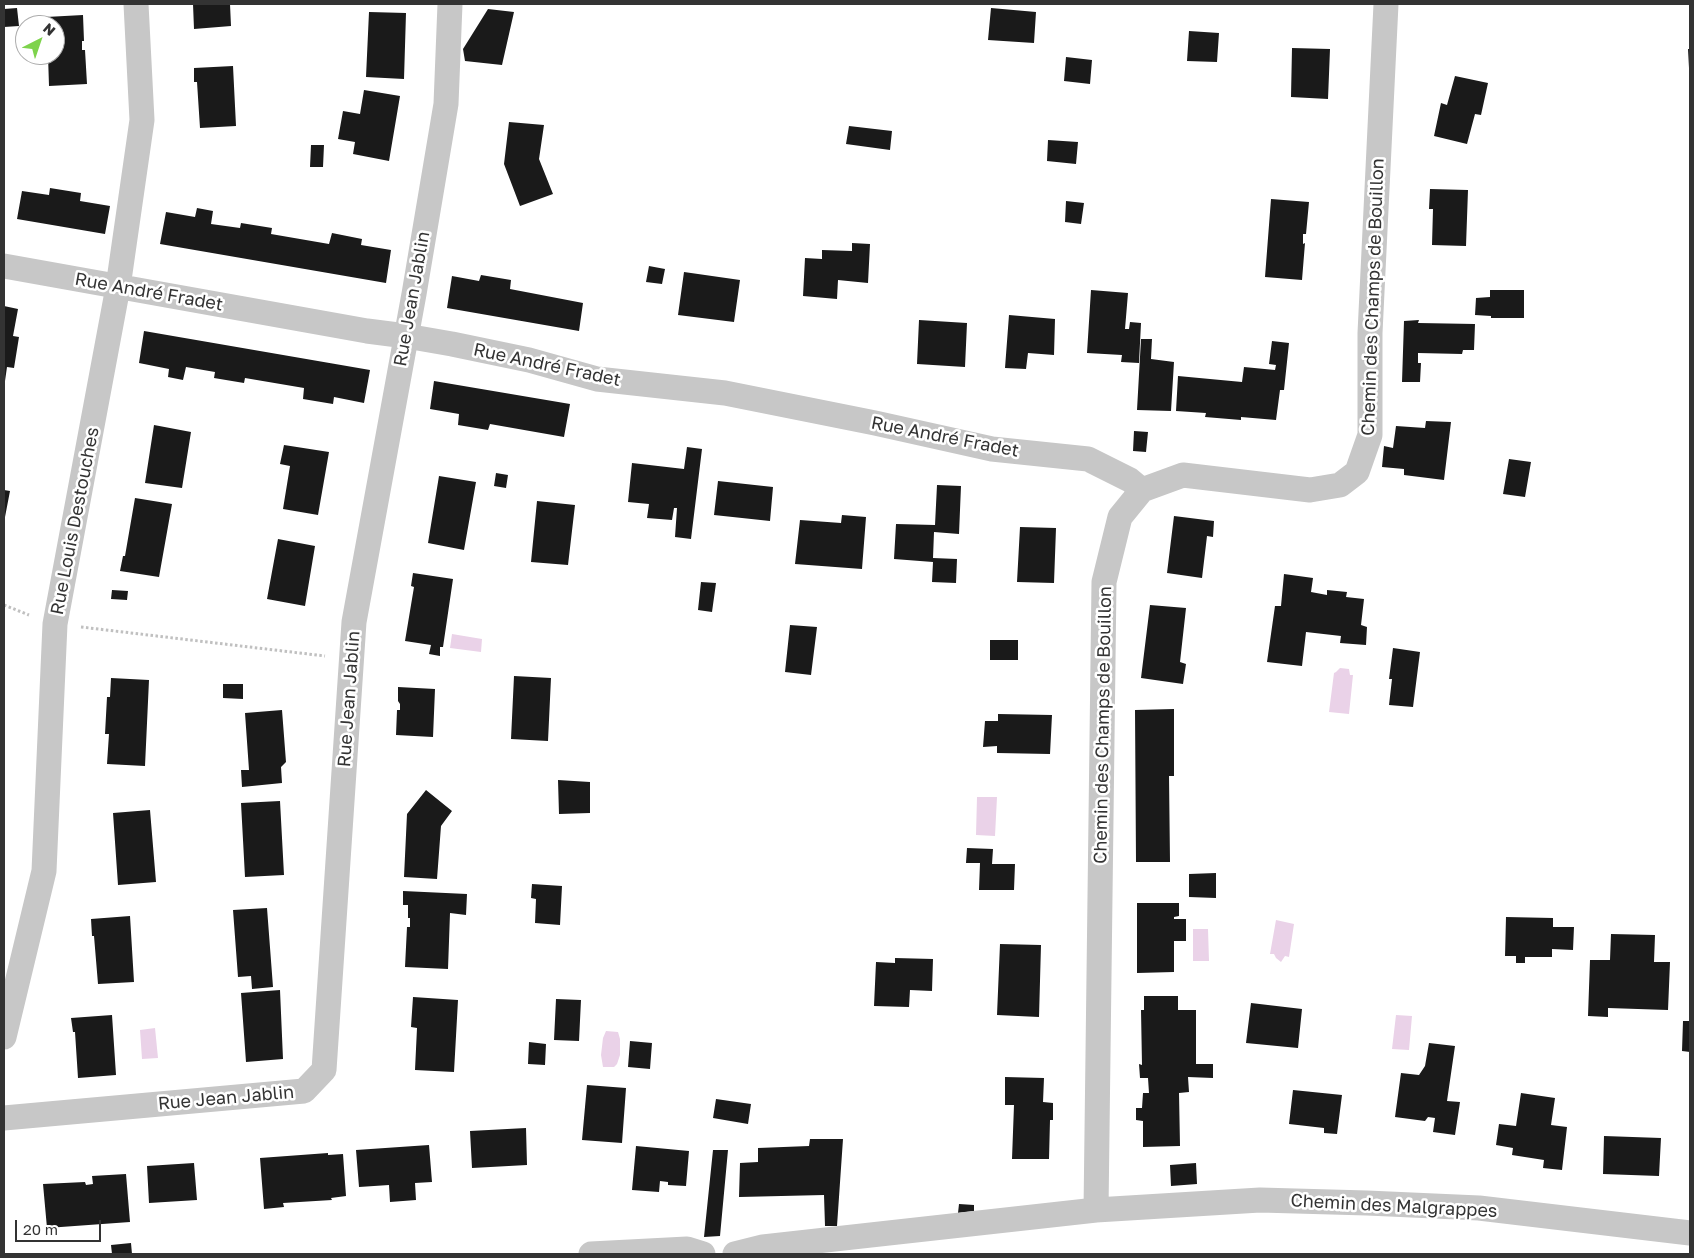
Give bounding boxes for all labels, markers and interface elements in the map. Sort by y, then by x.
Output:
north arrow [15,15,65,65]
text: N [40,19,59,39]
street label: Chemin des Champs de Bouillon [1357,158,1389,436]
street label: Rue Jean Jablin [389,230,435,368]
street label: Rue André Fradet [73,268,225,316]
street label: Rue André Fradet [471,339,623,391]
street label: Rue André Fradet [869,412,1021,462]
street label: Rue Louis Destouches [46,425,104,617]
street label: Chemin des Champs de Bouillon [1090,586,1116,864]
street label: Rue Jean Jablin [333,630,365,768]
street label: Rue Jean Jablin [157,1081,295,1115]
street label: Chemin des Malgrappes [1290,1190,1498,1222]
scale bar [18,1210,104,1242]
text: 20 m [23,1220,58,1238]

